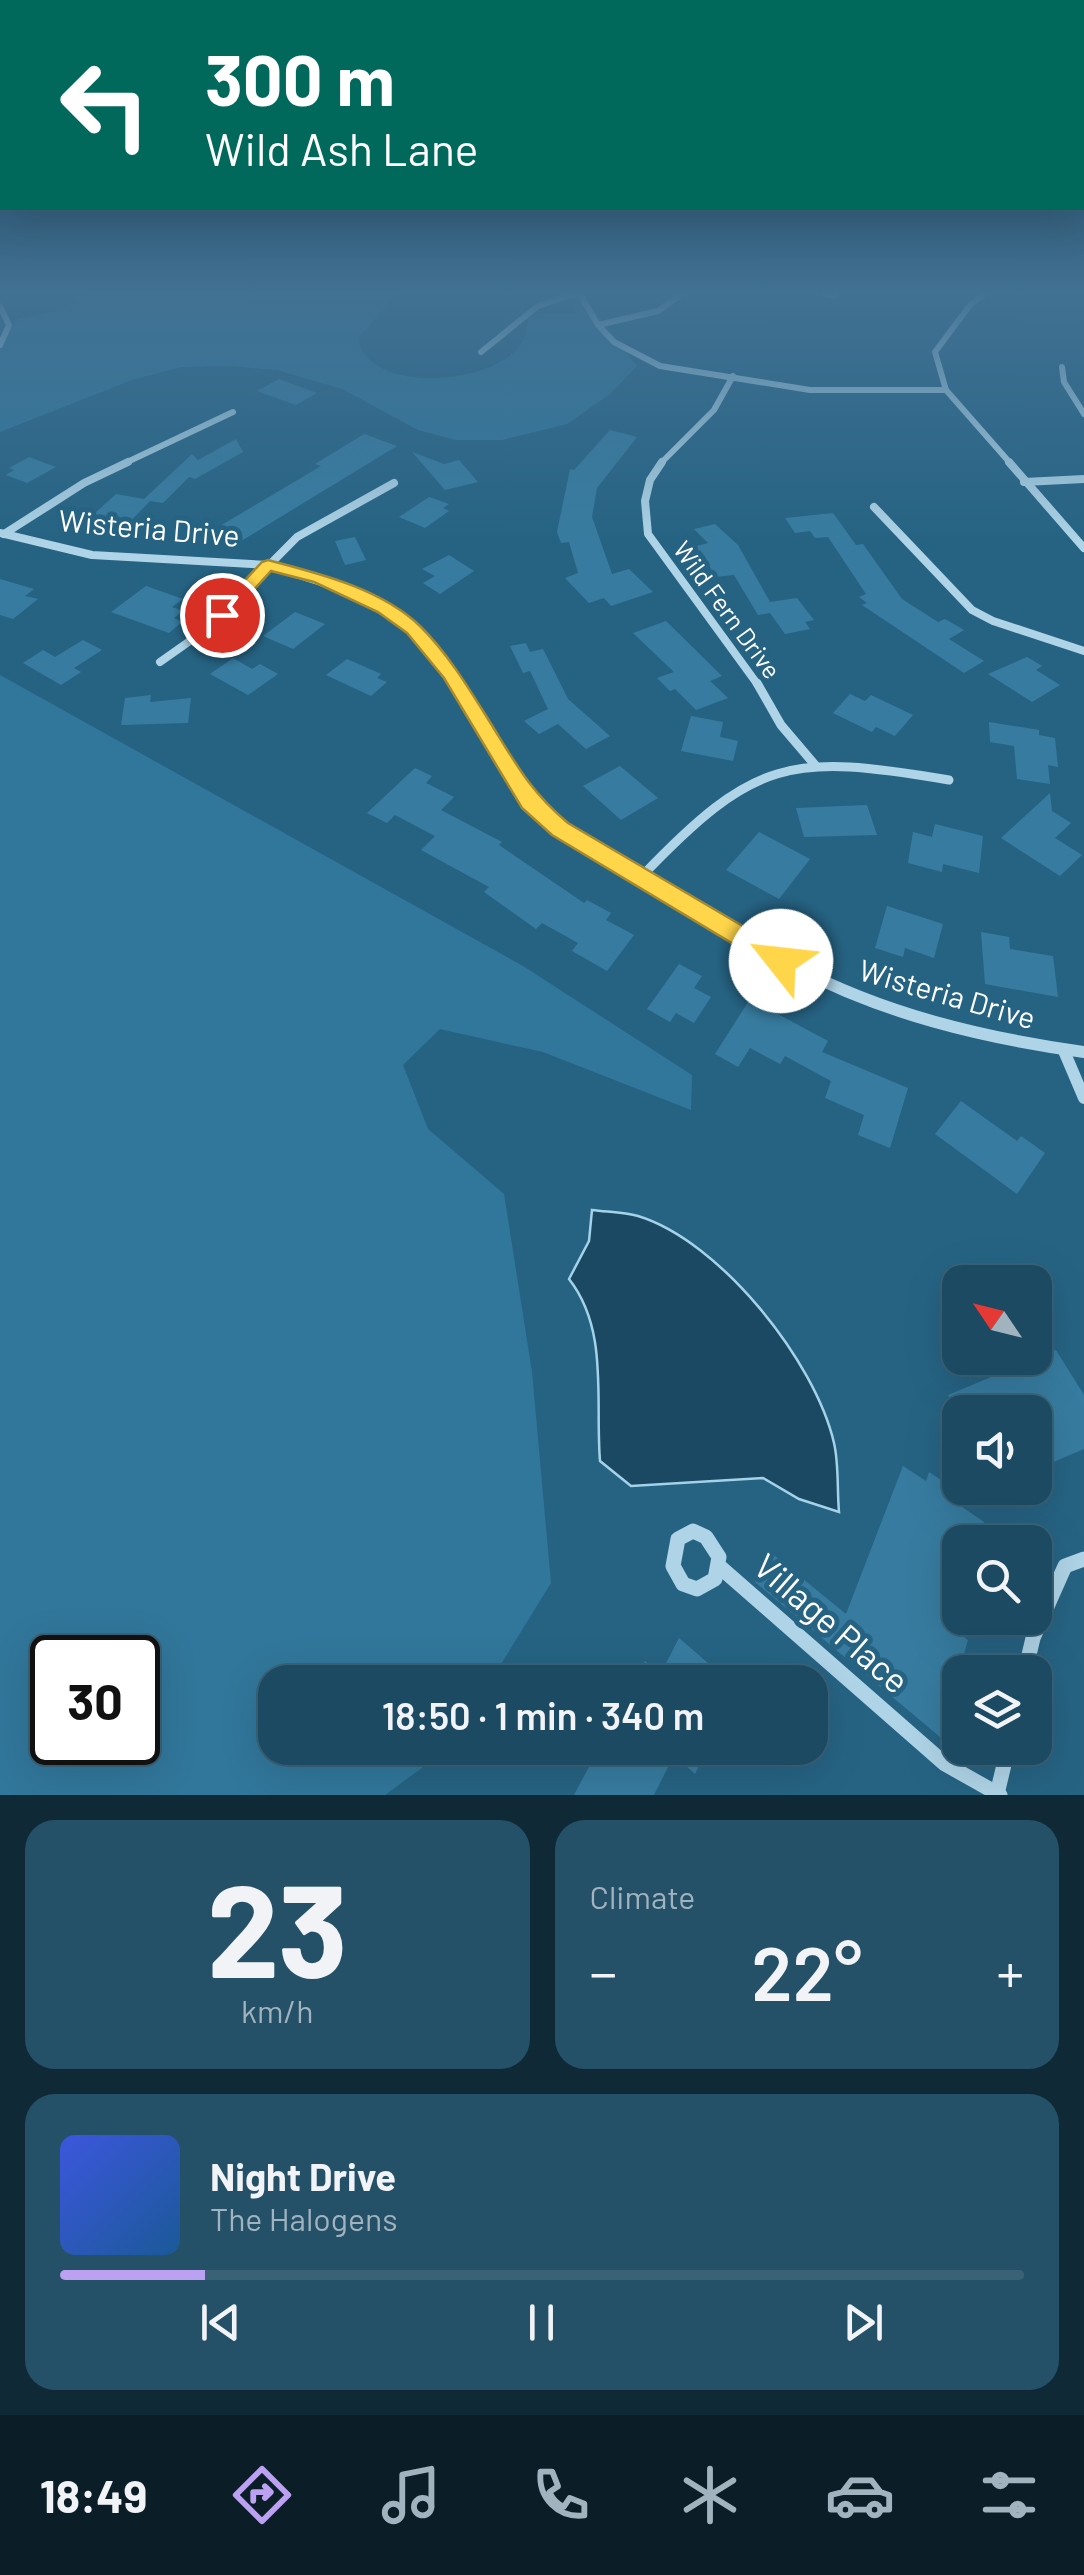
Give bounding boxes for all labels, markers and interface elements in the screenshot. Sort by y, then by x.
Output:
text: 300 m [205,36,395,120]
icon: left [40,40,170,170]
text: Wild Ash Lane [205,121,479,175]
street label: Wisteria Drive [57,501,241,553]
street label: Wild Fern Drive [668,535,788,684]
pin [180,573,265,658]
icon: arrive [195,588,250,643]
position arrow [729,909,833,1013]
street label: Wisteria Drive [855,951,1040,1035]
north arrow [942,1265,1052,1375]
map controls [942,1265,1052,1765]
button: sound [942,1395,1052,1505]
button: search [942,1525,1052,1635]
street label: Village Place [746,1544,918,1701]
speed limit sign: 30 [30,1635,160,1765]
button: layers [942,1655,1052,1765]
text: 18:50 · 1 min · 340 m [382,1692,704,1738]
text: 23 [207,1848,348,2004]
text: Climate [590,1877,695,1915]
text: 22° [751,1926,862,2016]
text: − [590,1938,617,2004]
text: + [996,1938,1024,2004]
text: km/h [241,1991,313,2029]
text: Night Drive [210,2153,396,2199]
text: The Halogens [210,2199,398,2237]
icon: previous [193,2295,248,2350]
icon: pause [514,2295,569,2350]
icon: next [836,2295,891,2350]
icon: directions [227,2460,297,2530]
icon: music [376,2460,446,2530]
icon: phone [526,2460,596,2530]
icon: climate [675,2460,745,2530]
icon: car [825,2460,895,2530]
icon: filters [974,2460,1044,2530]
text: 18:49 [40,2468,148,2522]

